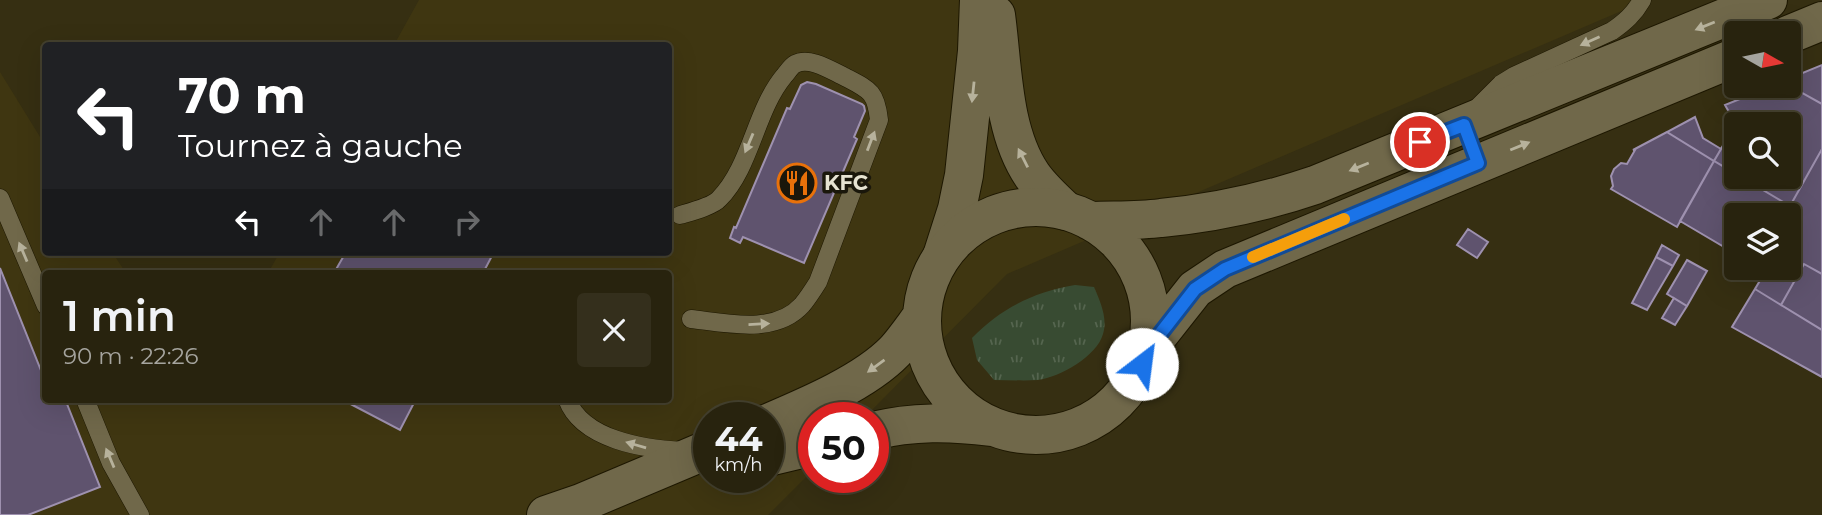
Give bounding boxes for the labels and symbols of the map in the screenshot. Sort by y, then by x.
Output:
one-way arrow [1695,21,1716,32]
north arrow [1724,21,1801,98]
one-way arrow [1580,35,1600,47]
one-way arrow [967,82,978,104]
pin [1390,112,1450,172]
one-way arrow [866,130,877,151]
one-way arrow [744,133,755,154]
one-way arrow [1510,140,1531,151]
one-way arrow [1018,148,1029,168]
restaurant icon: KFC [776,162,818,204]
one-way arrow [1348,162,1369,173]
place label: KFC [824,170,868,195]
one-way arrow [17,242,29,262]
one-way arrow [748,318,770,329]
position arrow [1105,327,1179,401]
one-way arrow [867,359,885,373]
speed limit sign: 50 [798,402,889,493]
one-way arrow [626,439,647,449]
one-way arrow [104,448,115,469]

